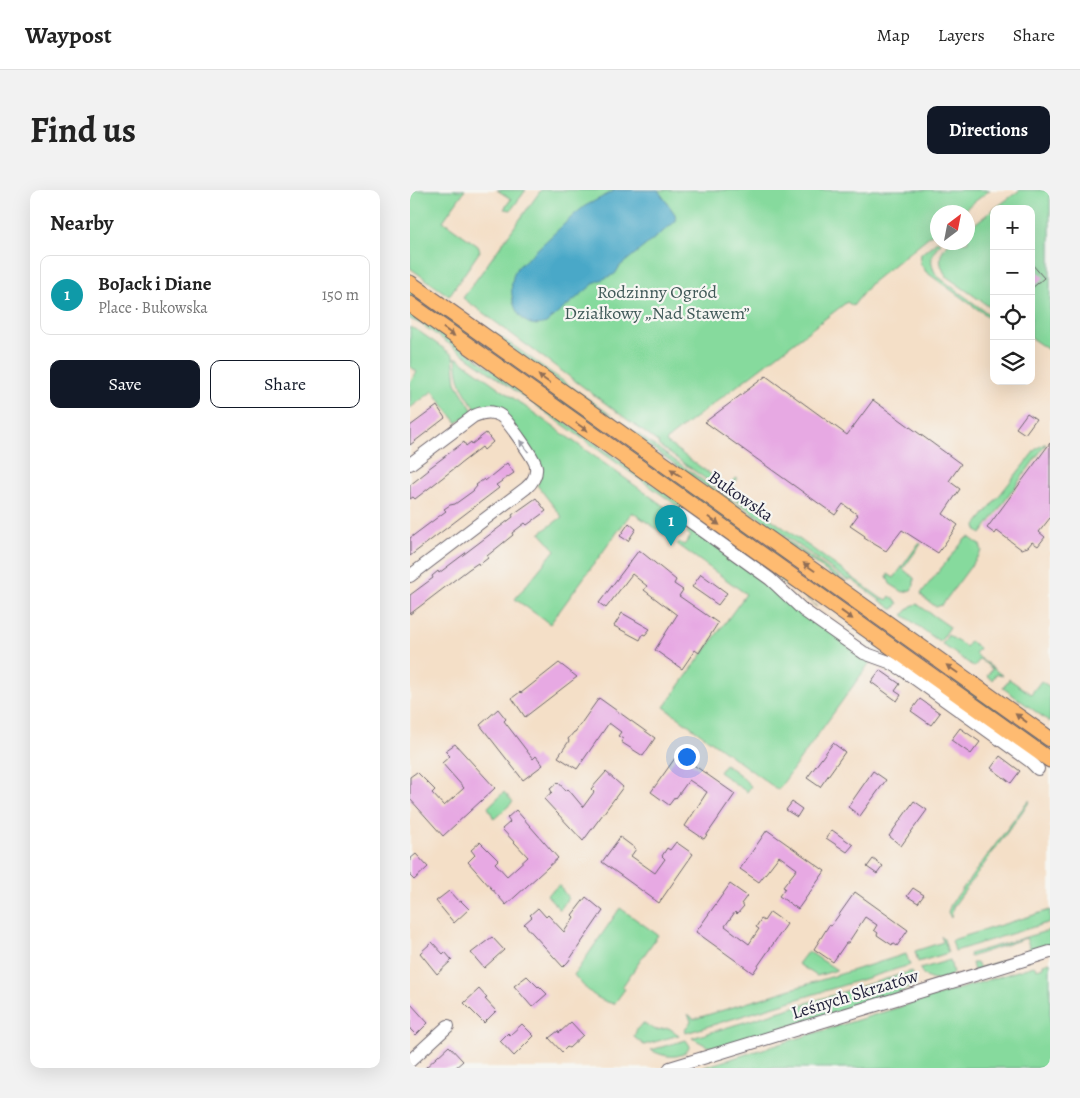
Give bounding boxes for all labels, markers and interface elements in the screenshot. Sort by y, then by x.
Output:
text: Waypost [25,19,112,51]
text: Map [877,23,910,47]
text: Layers [938,23,985,47]
text: Share [1013,23,1055,47]
text: Find us [30,106,136,154]
button: Directions [927,106,1050,154]
north arrow [930,205,975,250]
map controls [990,205,1035,385]
button: + [990,205,1035,250]
text: Nearby [50,209,113,237]
button: − [990,250,1035,295]
text: BoJack i Diane [98,271,211,297]
park label: Rodzinny Ogród Działkowy „Nad Stawem” [564,280,750,325]
text: 1 [64,284,70,306]
text: 150 m [322,284,359,306]
button: locate [990,295,1035,340]
text: Place · Bukowska [98,297,208,319]
one-way arrow [443,327,456,337]
button: layers [990,340,1035,385]
button: Save [50,360,200,408]
button: Share [210,360,360,408]
one-way arrow [537,374,550,384]
one-way arrow [575,422,589,432]
one-way arrow [519,440,530,453]
street label: Bukowska [704,465,779,528]
one-way arrow [669,468,683,478]
pin: 1 [655,505,687,546]
one-way arrow [707,516,721,526]
one-way arrow [802,562,815,572]
one-way arrow [840,610,853,620]
one-way arrow [945,664,959,674]
one-way arrow [1014,713,1028,723]
your location [674,744,700,770]
street label: Leśnych Skrzatów [789,963,922,1025]

